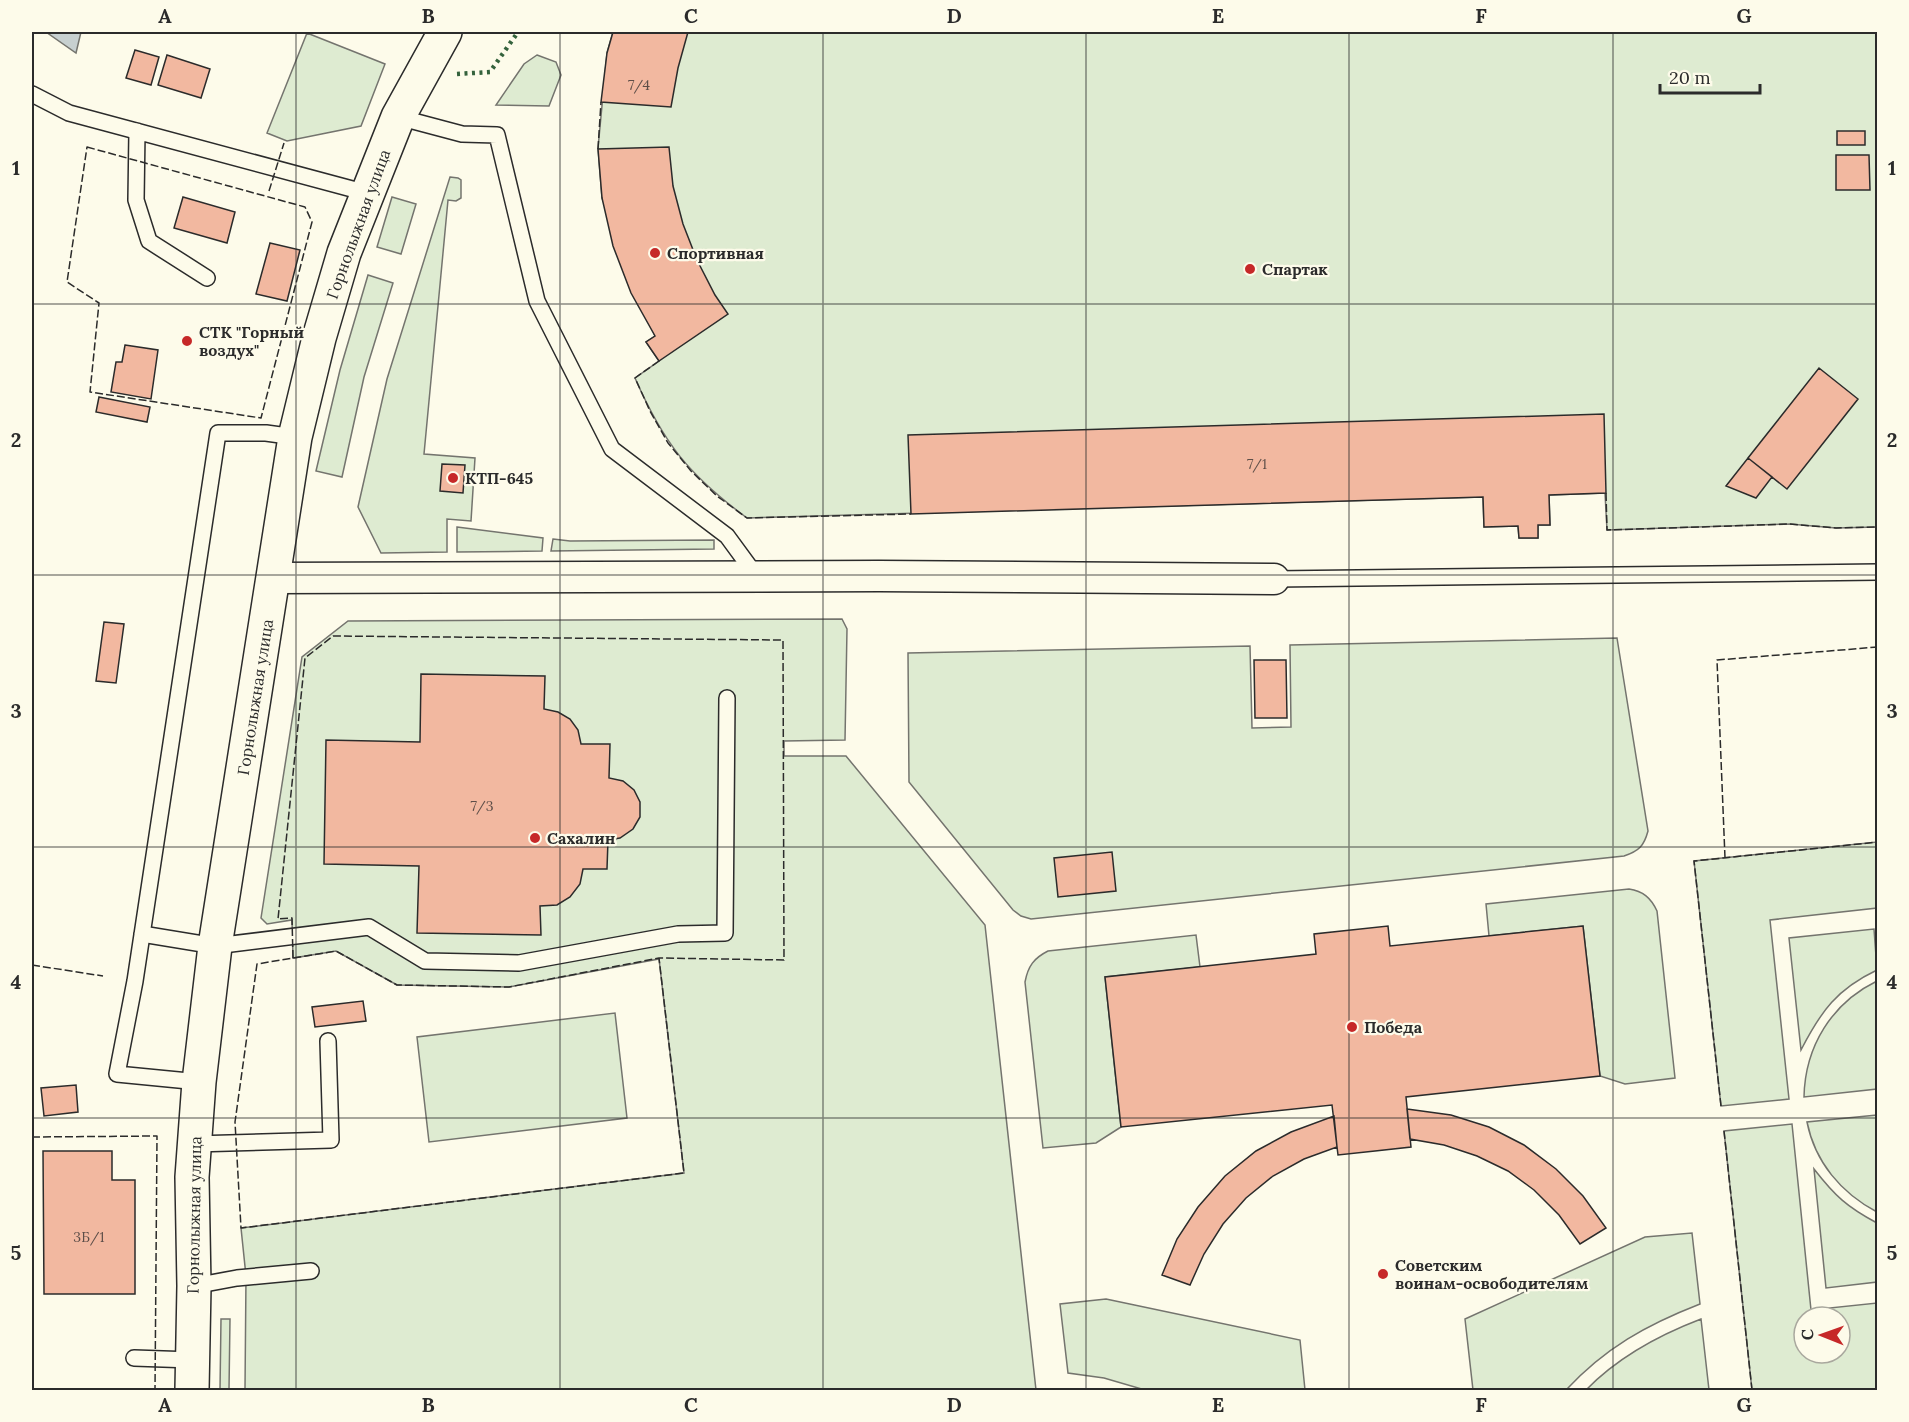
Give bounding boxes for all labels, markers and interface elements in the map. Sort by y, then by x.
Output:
text: A [158,3,172,28]
text: B [421,3,435,28]
text: C [684,3,698,28]
text: D [946,3,962,28]
text: E [1212,3,1224,28]
text: F [1475,3,1487,28]
text: G [1736,3,1752,28]
scale bar [1660,57,1760,95]
text: 20 m [1669,66,1711,89]
house number: 7/4 [628,76,650,94]
street label: Горнолыжная улица [322,146,394,302]
text: 1 [12,155,20,180]
text: 1 [1888,155,1896,180]
place label: Спортивная [667,243,764,263]
marker: Спортивная [648,246,662,260]
place label: Спартак [1262,259,1328,279]
marker: Спартак [1243,262,1257,276]
place label: СТК "Горный воздух" [199,322,304,360]
marker: СТК "Горный воздух" [180,334,194,348]
text: 2 [11,427,21,452]
text: 2 [1887,427,1897,452]
house number: 7/1 [1247,455,1267,473]
place label: КТП-645 [465,468,534,488]
marker: КТП-645 [446,471,460,485]
street label: Горнолыжная улица [233,617,277,777]
text: 3 [10,698,22,723]
text: 3 [1886,698,1898,723]
house number: 7/3 [471,797,494,815]
place label: Сахалин [547,828,615,848]
marker: Сахалин [528,831,542,845]
text: 4 [11,969,22,994]
text: 4 [1887,969,1898,994]
place label: Победа [1364,1017,1423,1037]
marker: Победа [1345,1020,1359,1034]
street label: Горнолыжная улица [183,1136,205,1294]
house number: 3Б/1 [73,1228,105,1246]
text: 5 [11,1240,22,1265]
text: 5 [1887,1240,1898,1265]
place label: Советским воинам-освободителям [1395,1255,1588,1293]
marker: Советским воинам-освободителям [1376,1267,1390,1281]
north arrow [1792,1305,1852,1365]
text: С [1797,1329,1817,1340]
text: A [158,1392,172,1417]
text: B [421,1392,435,1417]
text: C [684,1392,698,1417]
text: D [946,1392,962,1417]
text: E [1212,1392,1224,1417]
text: F [1475,1392,1487,1417]
text: G [1736,1392,1752,1417]

